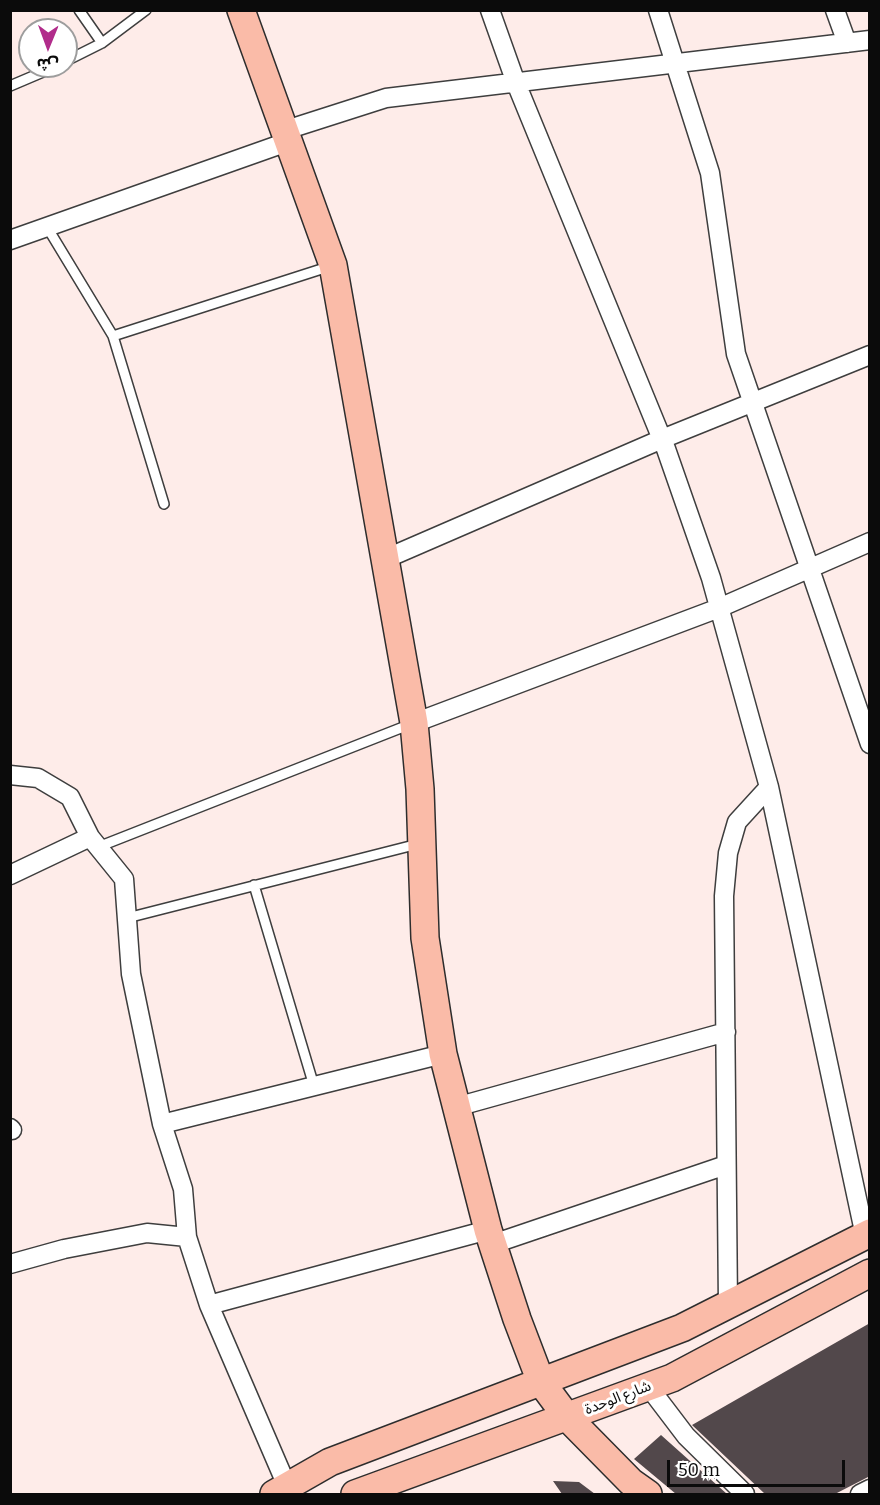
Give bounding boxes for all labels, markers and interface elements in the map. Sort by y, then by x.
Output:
north arrow [18,18,78,78]
text: ش [37,55,59,74]
street label: شارع الوحدة [582,1377,654,1419]
scale bar [670,1448,848,1486]
text: 50 m [678,1459,720,1481]

